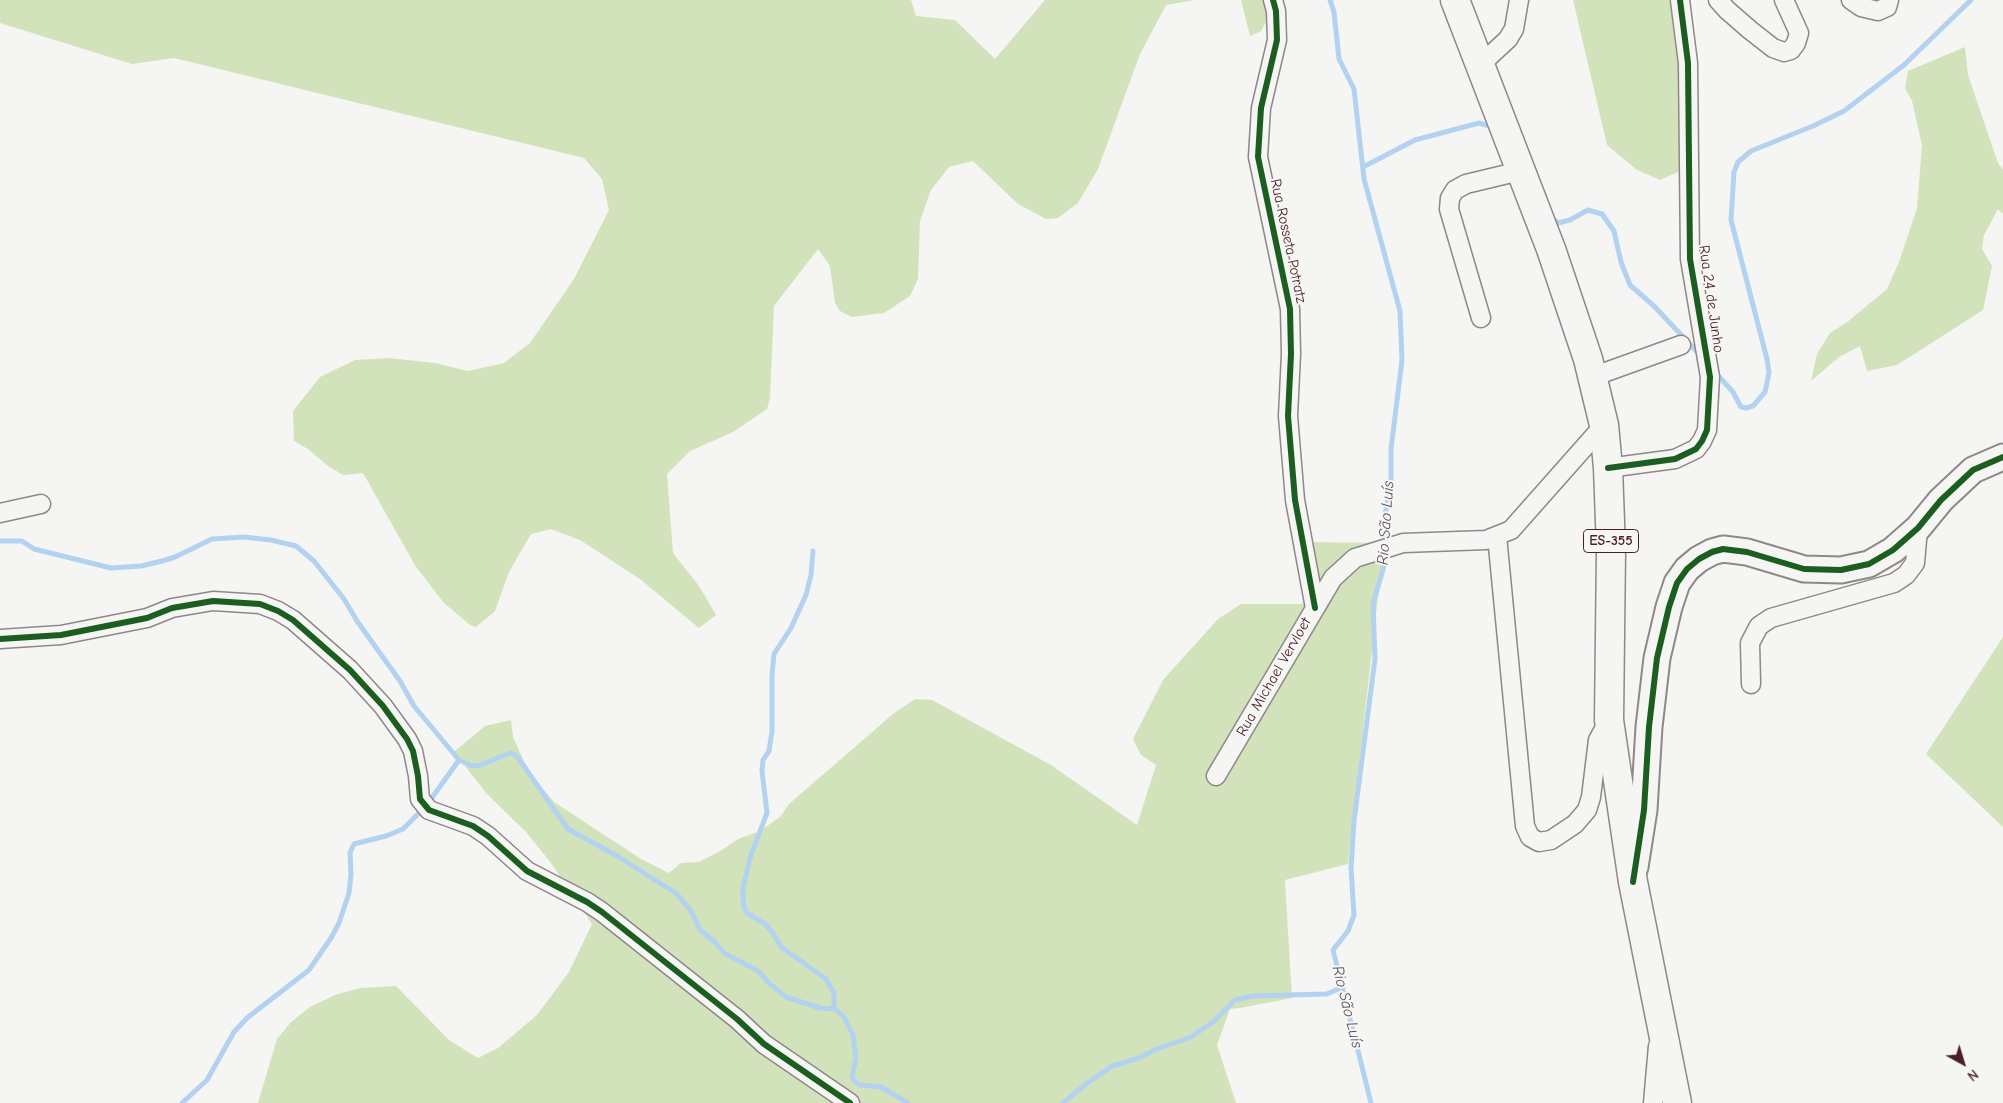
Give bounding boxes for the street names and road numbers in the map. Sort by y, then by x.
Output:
street label: Rua Rosseta Potratz [1266,177,1310,305]
street label: Rua 24 de Junho [1695,244,1727,354]
road number: ES-355 [1584,530,1638,552]
street label: Rua Michael Vervloet [1233,614,1315,740]

